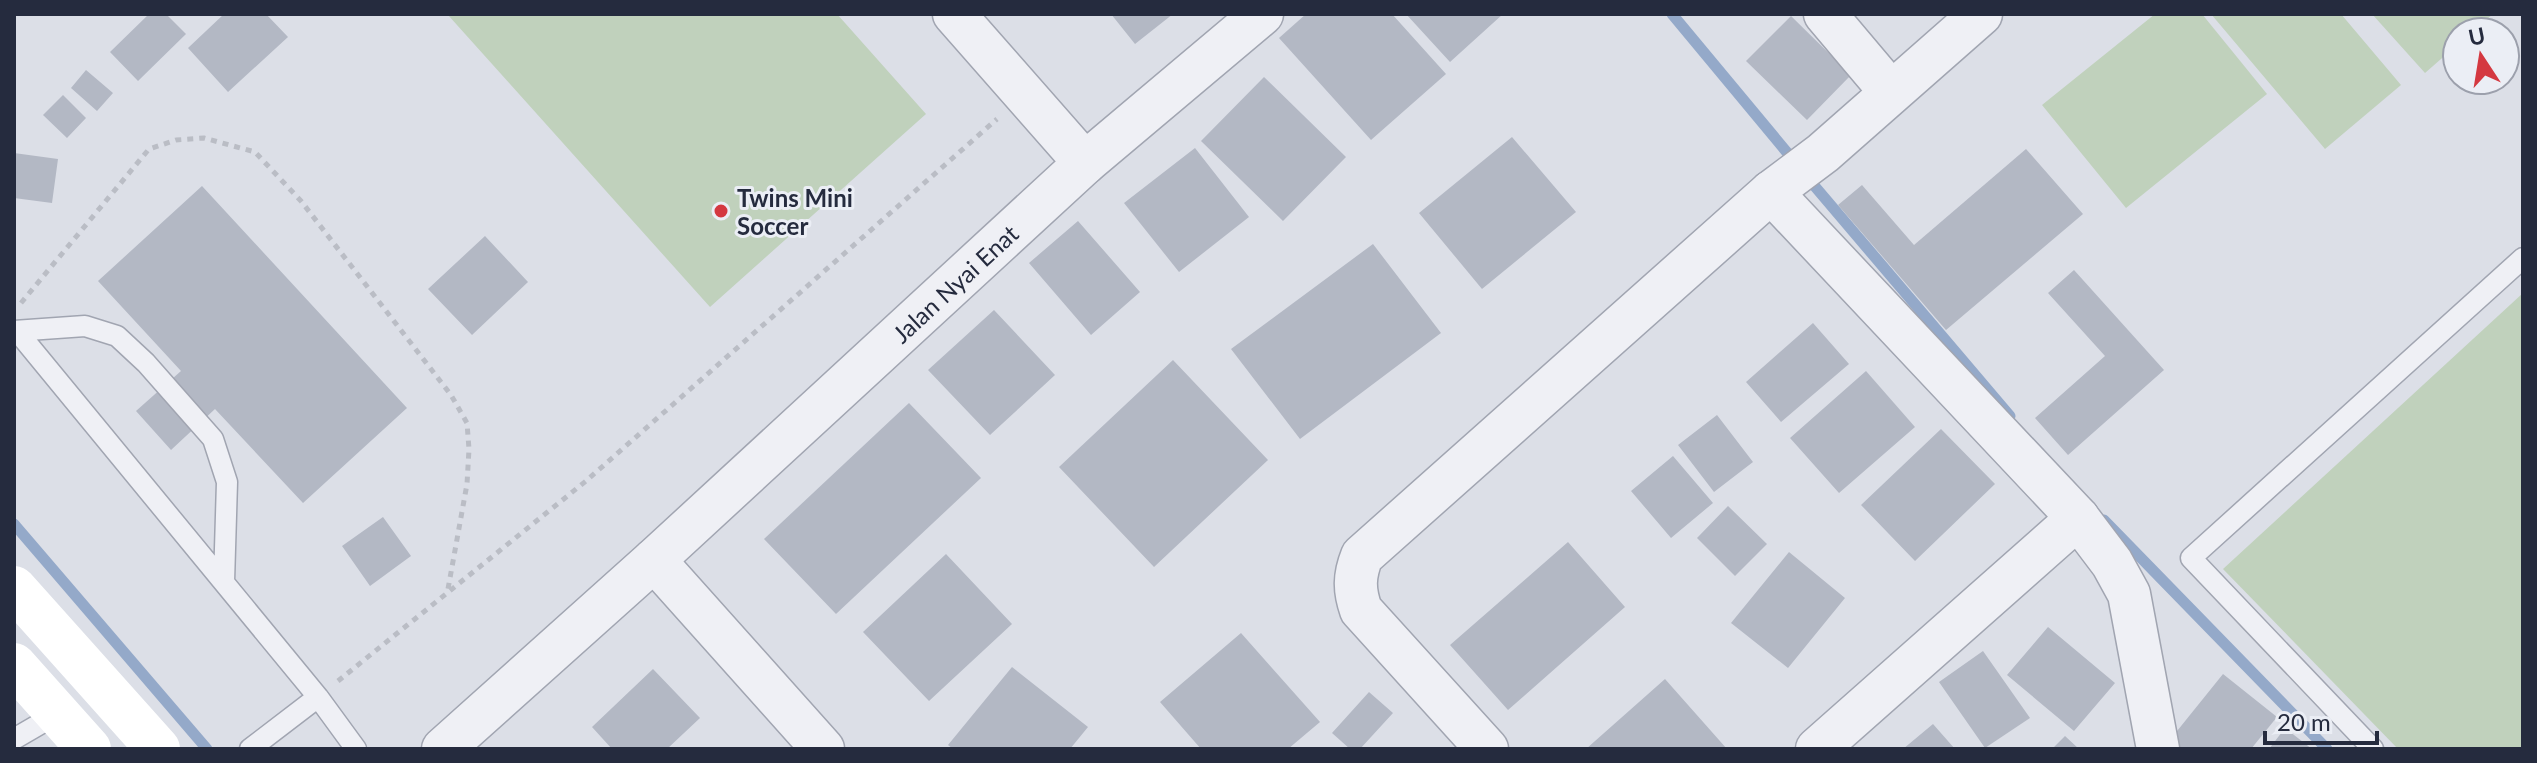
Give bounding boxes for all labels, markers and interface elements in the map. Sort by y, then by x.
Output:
north arrow [2441,16,2521,96]
text: U [2466,21,2488,51]
place label: Twins Mini Soccer [737,183,853,240]
marker: Twins Mini Soccer [712,202,730,220]
street label: Jalan Nyai Enat [886,218,1024,348]
scale bar [2265,695,2377,745]
text: 20 m [2277,707,2331,736]

